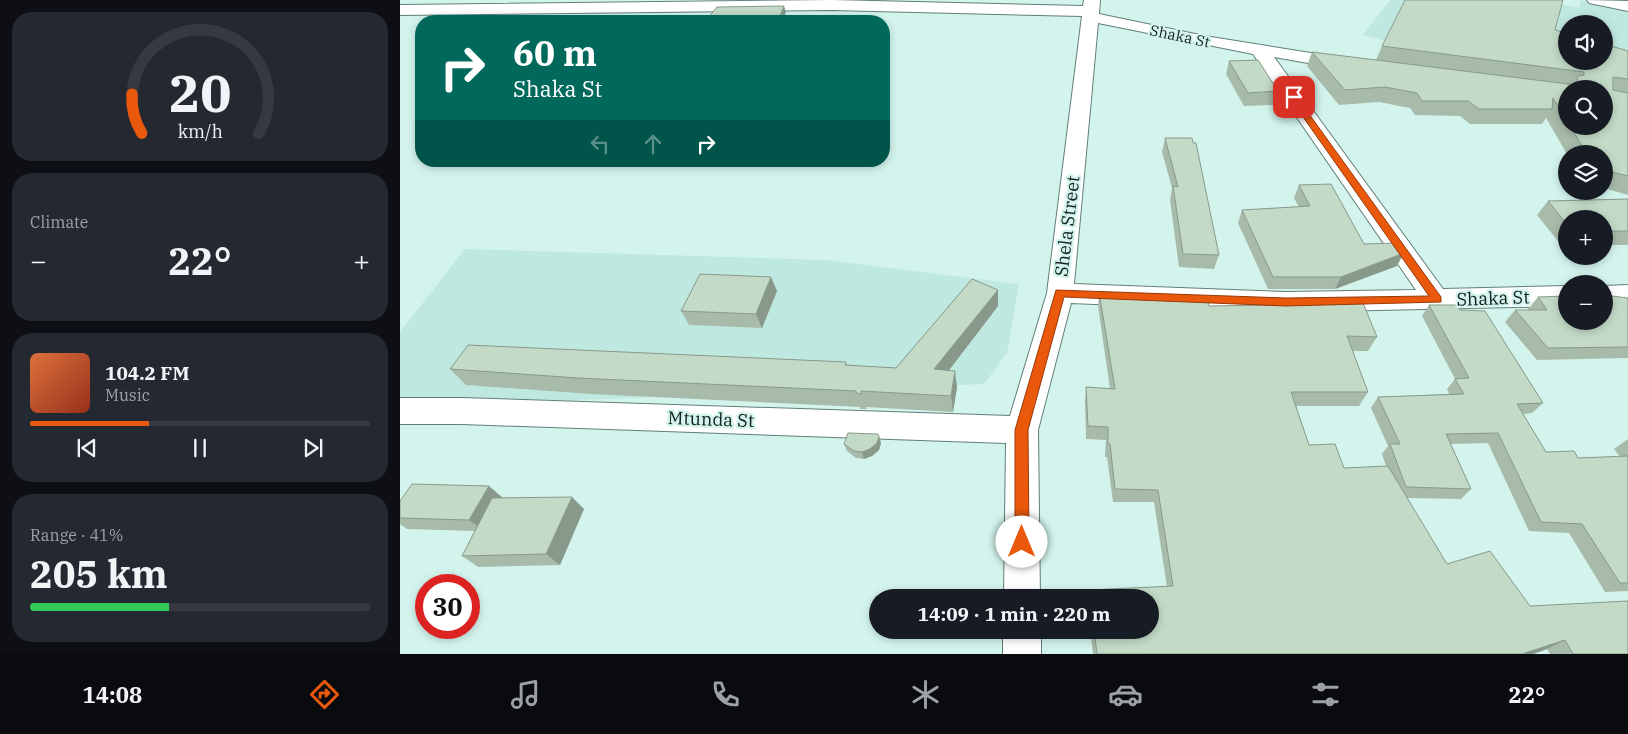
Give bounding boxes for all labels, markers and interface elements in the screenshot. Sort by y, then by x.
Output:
map controls [1558,15,1613,330]
button: sound [1558,15,1613,70]
street label: Shaka St [1148,20,1212,52]
text: 60 m [513,30,597,76]
icon: right [430,35,495,100]
text: 20 [169,59,231,126]
text: Shaka St [513,74,602,103]
pin [1273,76,1315,118]
button: search [1558,80,1613,135]
icon: arrive [1280,83,1308,111]
text: km/h [177,120,223,143]
icon: left [586,130,614,158]
icon: ahead [639,130,667,158]
icon: right [692,130,720,158]
button: layers [1558,145,1613,200]
street label: Shela Street [1049,174,1085,278]
button: + [1558,210,1613,265]
text: Climate [30,212,88,232]
text: 22° [168,236,232,285]
text: − [30,242,47,279]
text: + [353,242,370,279]
button: − [1558,275,1613,330]
street label: Shaka St [1456,285,1530,311]
text: 104.2 FM [105,361,190,385]
text: Music [105,385,150,405]
street label: Mtunda St [667,406,755,432]
icon: previous [73,434,101,462]
icon: pause [186,434,214,462]
icon: next [299,434,327,462]
position arrow [995,515,1047,567]
text: Range · 41% [30,525,123,545]
text: 205 km [30,549,168,598]
speed limit sign: 30 [415,574,480,639]
text: 14:09 · 1 min · 220 m [918,602,1110,626]
icon: directions [307,677,342,712]
icon: music [508,677,543,712]
icon: phone [708,677,743,712]
icon: climate [908,677,943,712]
icon: car [1108,677,1143,712]
icon: filters [1308,677,1343,712]
text: 14:08 [83,680,142,709]
text: 22° [1509,680,1545,709]

